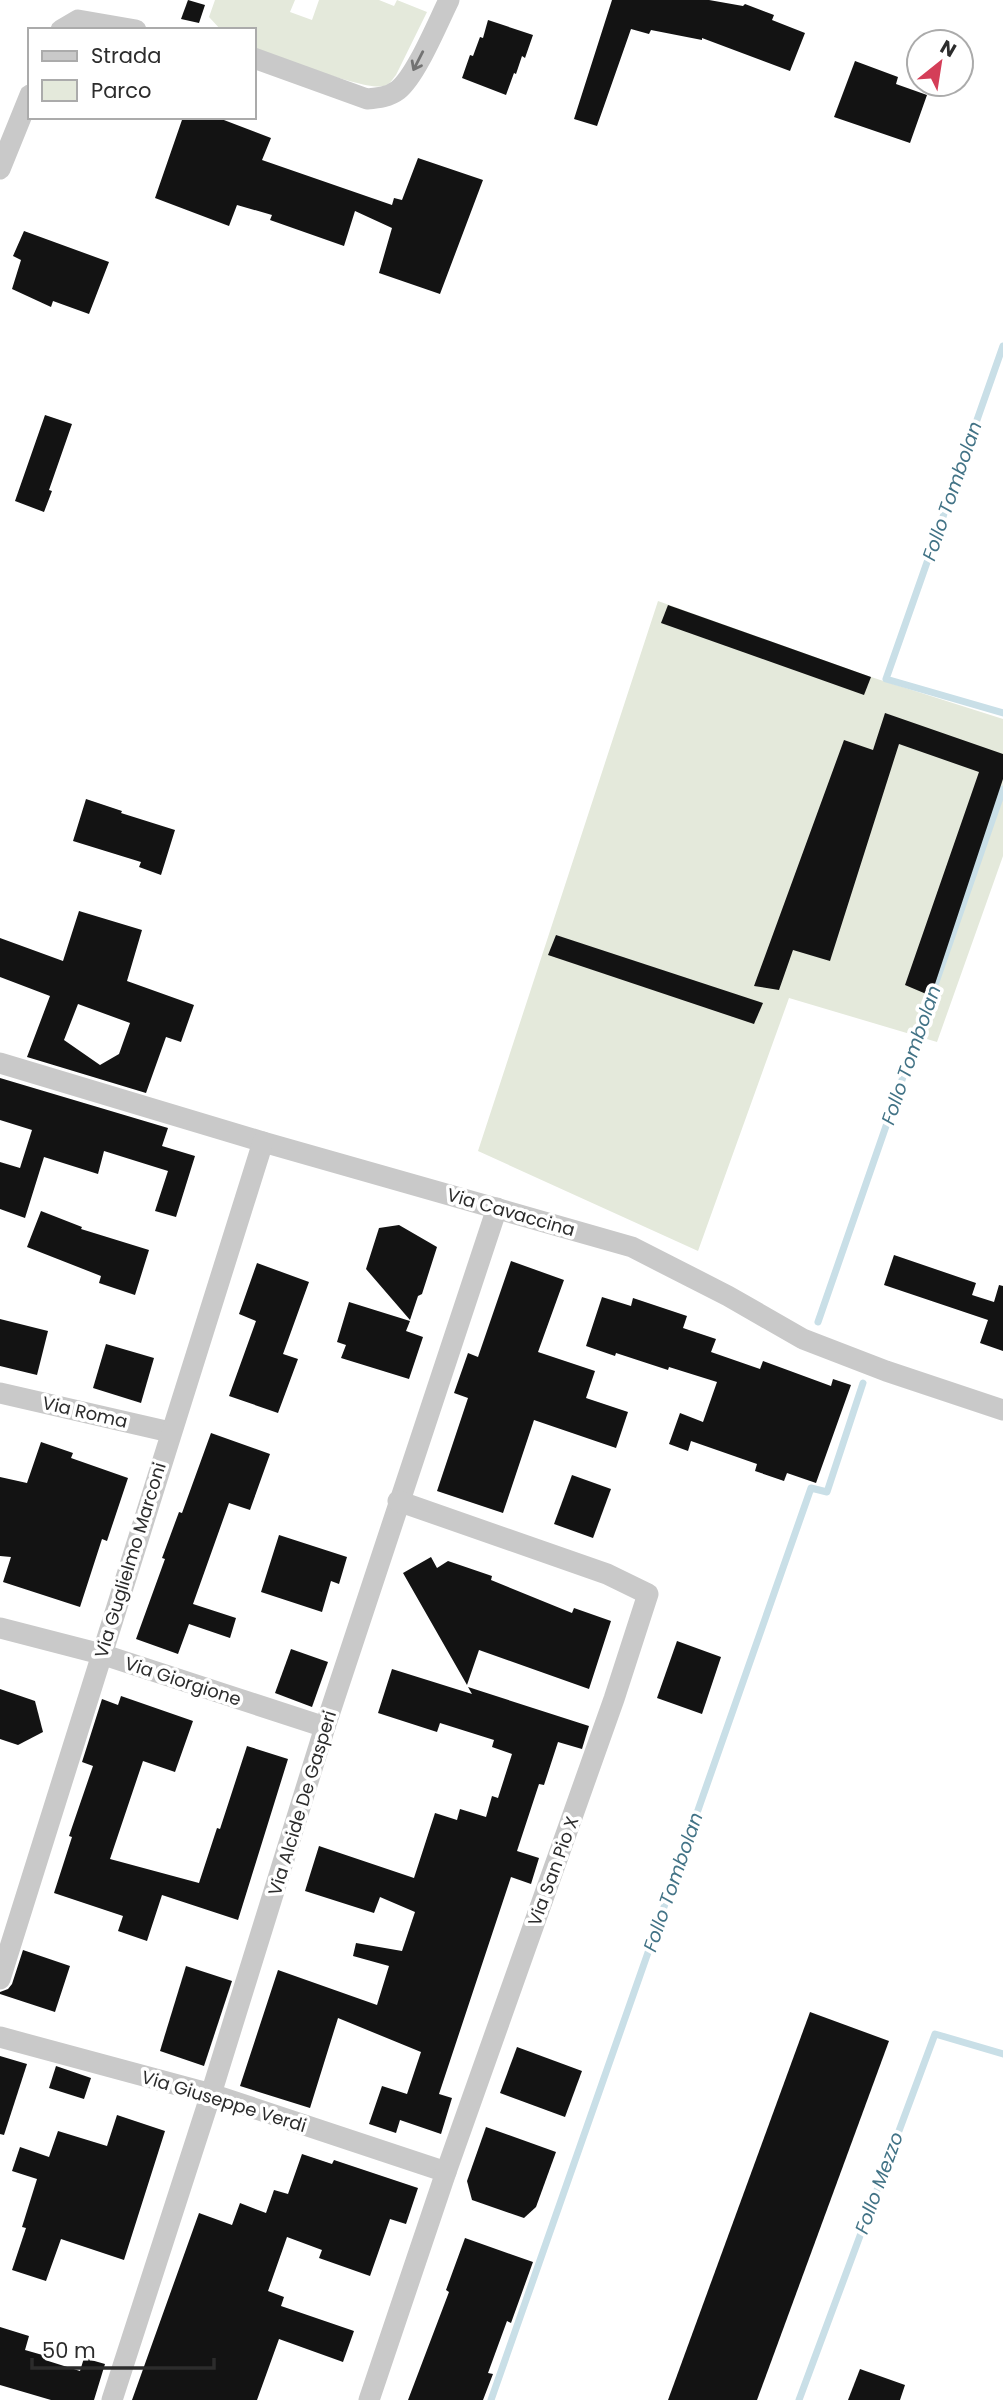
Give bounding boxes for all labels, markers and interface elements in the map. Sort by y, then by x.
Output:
legend [28,28,256,119]
north arrow [905,28,975,98]
text: N [935,33,961,64]
text: Strada [91,41,161,70]
one-way arrow [411,50,424,71]
text: Parco [91,76,151,105]
water label: Follo Tombolan [916,418,988,564]
water label: Follo Tombolan [875,982,947,1128]
street label: Via Cavaccina [444,1182,578,1242]
street label: Via Roma [40,1390,130,1434]
street label: Via Guglielmo Marconi [88,1459,172,1661]
street label: Via Giorgione [122,1650,244,1712]
street label: Via Alcide De Gasperi [262,1707,342,1899]
water label: Follo Tombolan [637,1809,709,1955]
street label: Via San Pio X [522,1813,584,1929]
street label: Via Giuseppe Verdi [139,2064,309,2138]
water label: Follo Mezzo [848,2128,910,2238]
scale bar [32,2326,214,2370]
text: 50 m [42,2336,96,2365]

